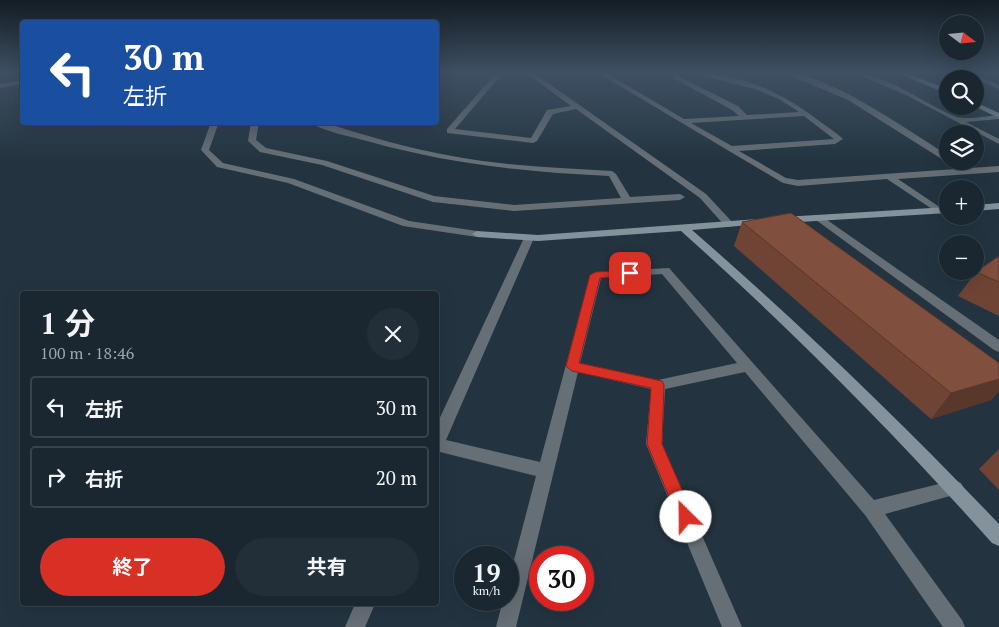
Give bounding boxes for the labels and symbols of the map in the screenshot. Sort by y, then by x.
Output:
north arrow [939,15,984,60]
pin [609,252,651,294]
position arrow [659,490,711,542]
speed limit sign: 30 [529,546,594,611]

